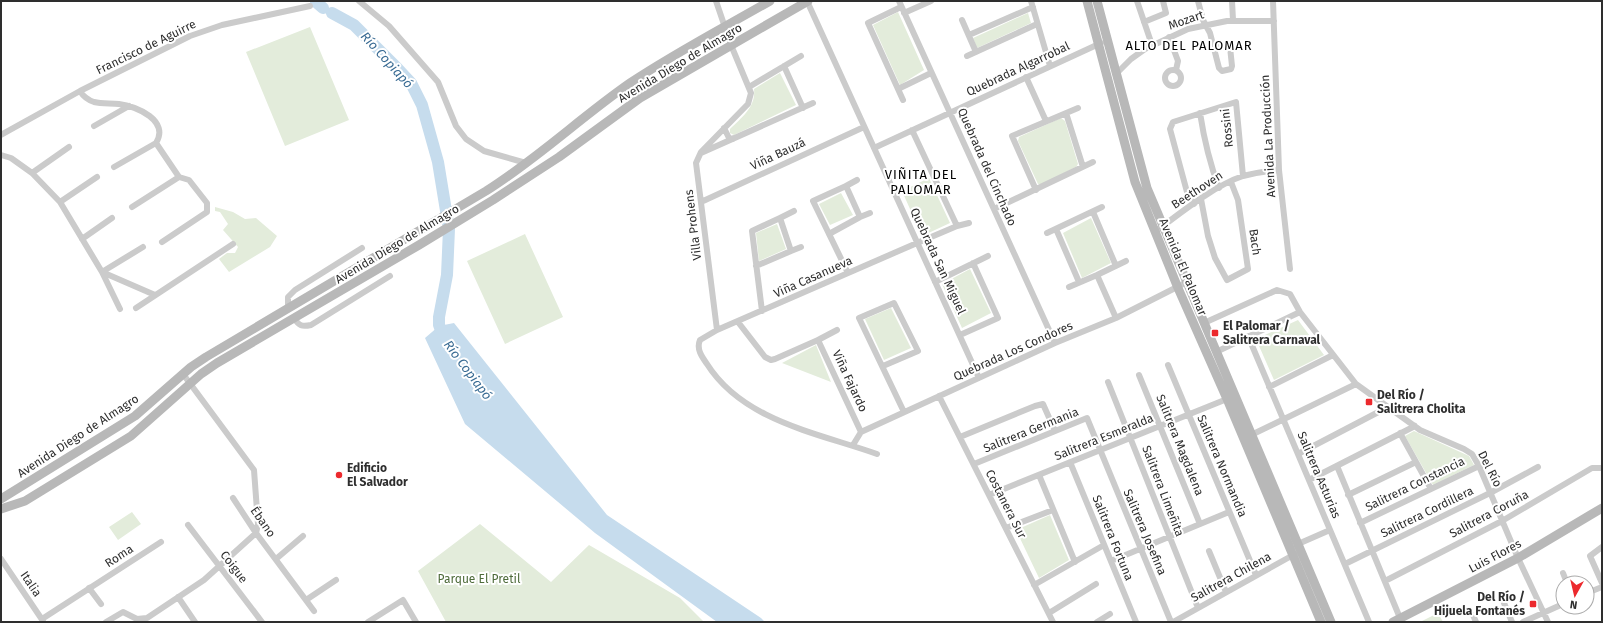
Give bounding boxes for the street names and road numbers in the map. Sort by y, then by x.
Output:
street label: Mozart [1166,7,1206,33]
street label: Francisco de Aguirre [94,17,198,77]
street label: Avenida Diego de Almagro [616,20,744,106]
street label: Quebrada Algarrobal [964,39,1072,99]
street label: Avenida La Producción [1258,74,1278,198]
street label: Quebrada del Cinchado [955,106,1019,228]
street label: Rossini [1218,108,1236,148]
street label: Viña Bauzá [748,135,808,173]
street label: Beethoven [1169,168,1225,212]
street label: Villa Prohens [682,189,704,261]
street label: Avenida Diego de Almagro [333,201,461,287]
street label: Quebrada San Miguel [907,206,969,317]
street label: Avenida El Palomar [1156,216,1210,318]
street label: Bach [1246,228,1264,256]
street label: Viña Casanueva [772,253,854,301]
street label: Quebrada Los Condores [951,318,1075,384]
street label: Viña Fajardo [830,348,870,414]
street label: Avenida Diego de Almagro [15,391,141,481]
street label: Salitrera Magdalena [1153,392,1207,498]
street label: Salitrera Germania [981,405,1081,455]
street label: Salitrera Esmeralda [1052,411,1156,463]
street label: Salitrera Normandia [1194,413,1250,519]
street label: Salitrera Asturias [1294,430,1344,521]
street label: Salitrera Limeñita [1139,444,1187,538]
street label: Del Río [1475,449,1505,489]
street label: Salitrera Constancia [1363,454,1467,514]
street label: Costanera Sur [983,467,1030,541]
street label: Salitrera Cordillera [1378,483,1476,541]
street label: Salitrera Josefina [1121,487,1169,577]
street label: Salitrera Coruña [1447,487,1531,541]
street label: Salitrera Fortuna [1089,493,1137,583]
street label: Ébano [248,503,279,540]
street label: Luis Flores [1466,536,1524,576]
street label: Roma [102,542,136,570]
street label: Coigue [217,548,251,586]
street label: Salitrera Chilena [1188,549,1274,605]
street label: Italia [17,569,45,599]

